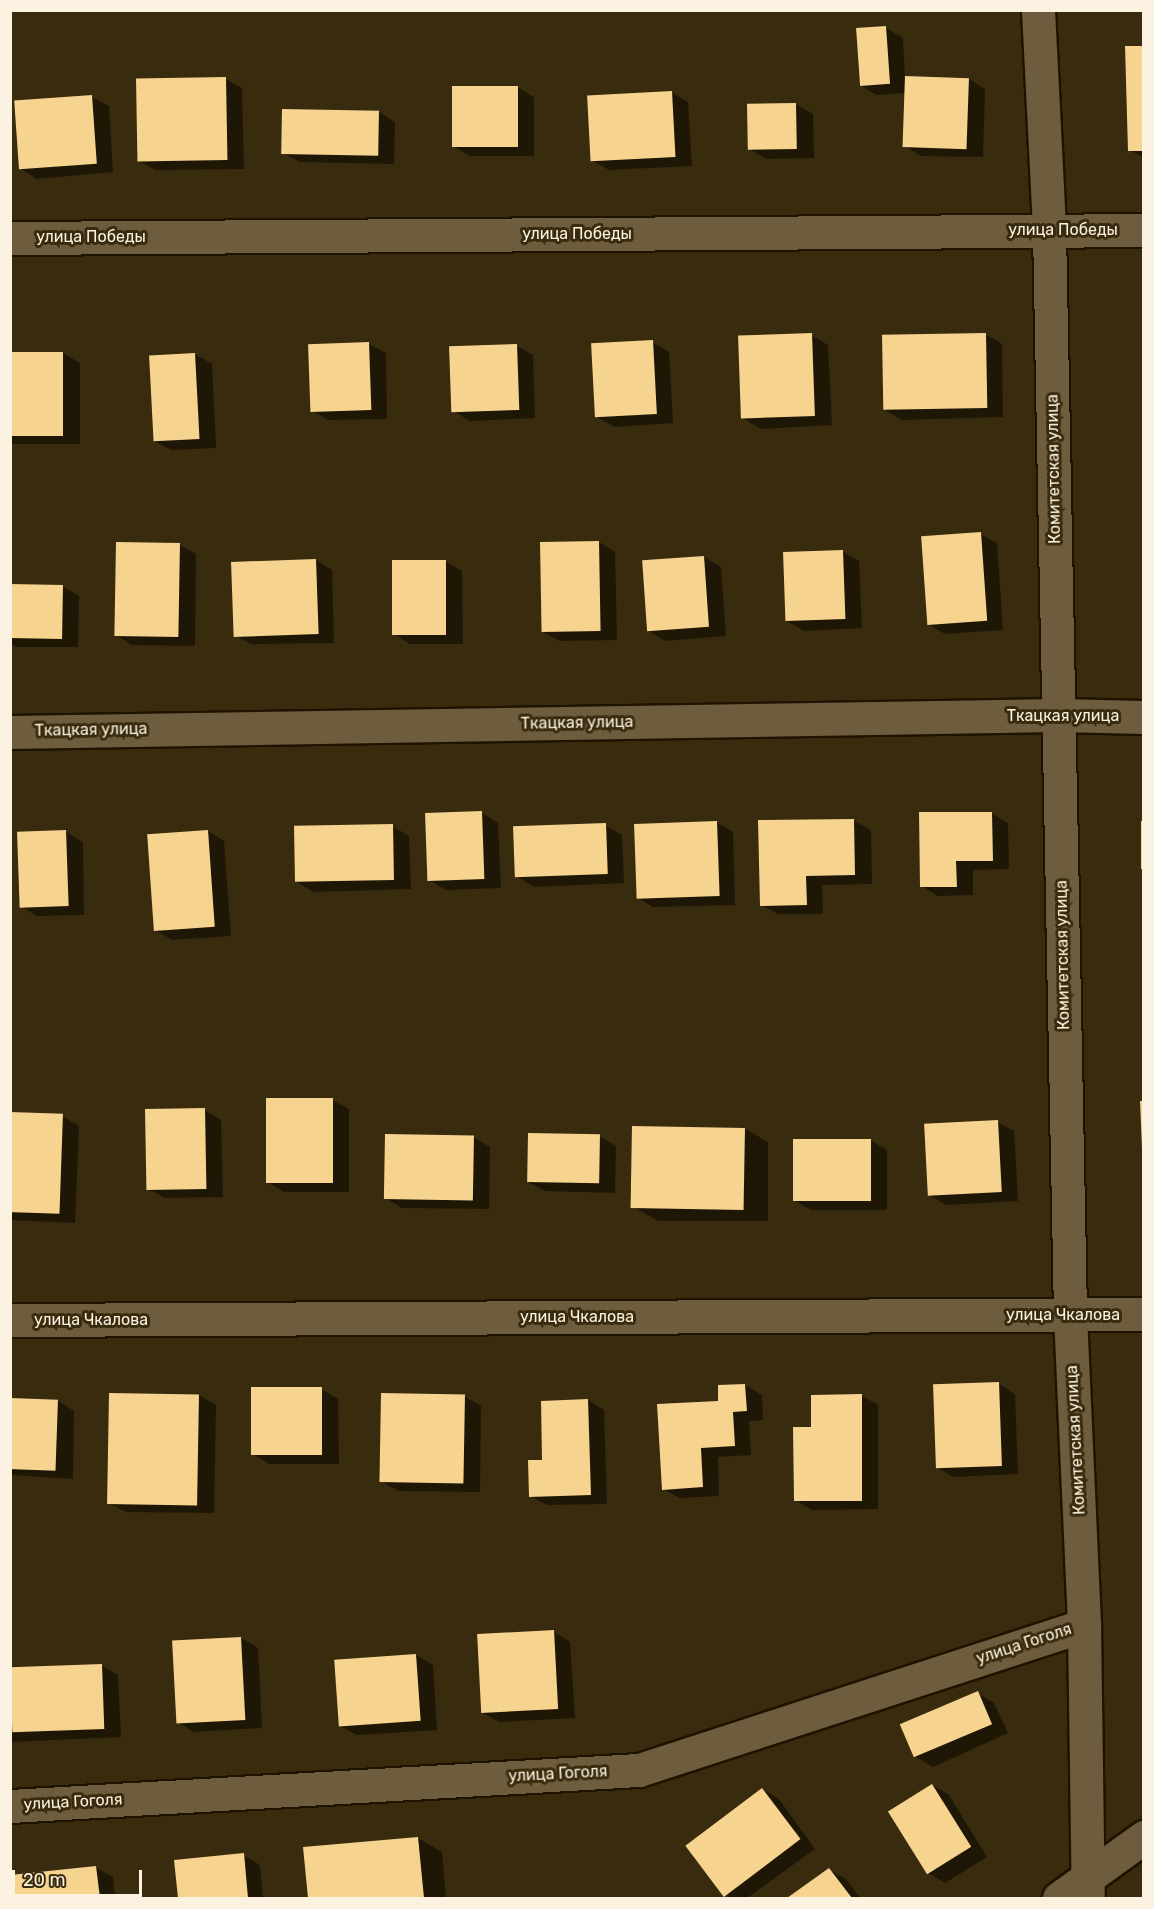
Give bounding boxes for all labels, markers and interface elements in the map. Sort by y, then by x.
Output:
street label: улица Победы [1008,220,1118,240]
street label: улица Победы [522,224,632,244]
street label: улица Победы [36,227,146,247]
street label: Комитетская улица [1043,394,1065,544]
street label: Ткацкая улица [1007,706,1119,726]
street label: Ткацкая улица [521,712,633,734]
street label: Ткацкая улица [35,719,147,741]
street label: Комитетская улица [1052,880,1074,1030]
street label: улица Чкалова [1006,1305,1120,1325]
street label: улица Чкалова [520,1307,634,1327]
street label: улица Чкалова [34,1310,148,1330]
street label: Комитетская улица [1062,1365,1090,1515]
street label: улица Гоголя [974,1620,1074,1668]
street label: улица Гоголя [508,1762,608,1786]
street label: улица Гоголя [23,1790,123,1814]
scale bar [15,1858,146,1896]
text: 20 m [23,1869,65,1891]

